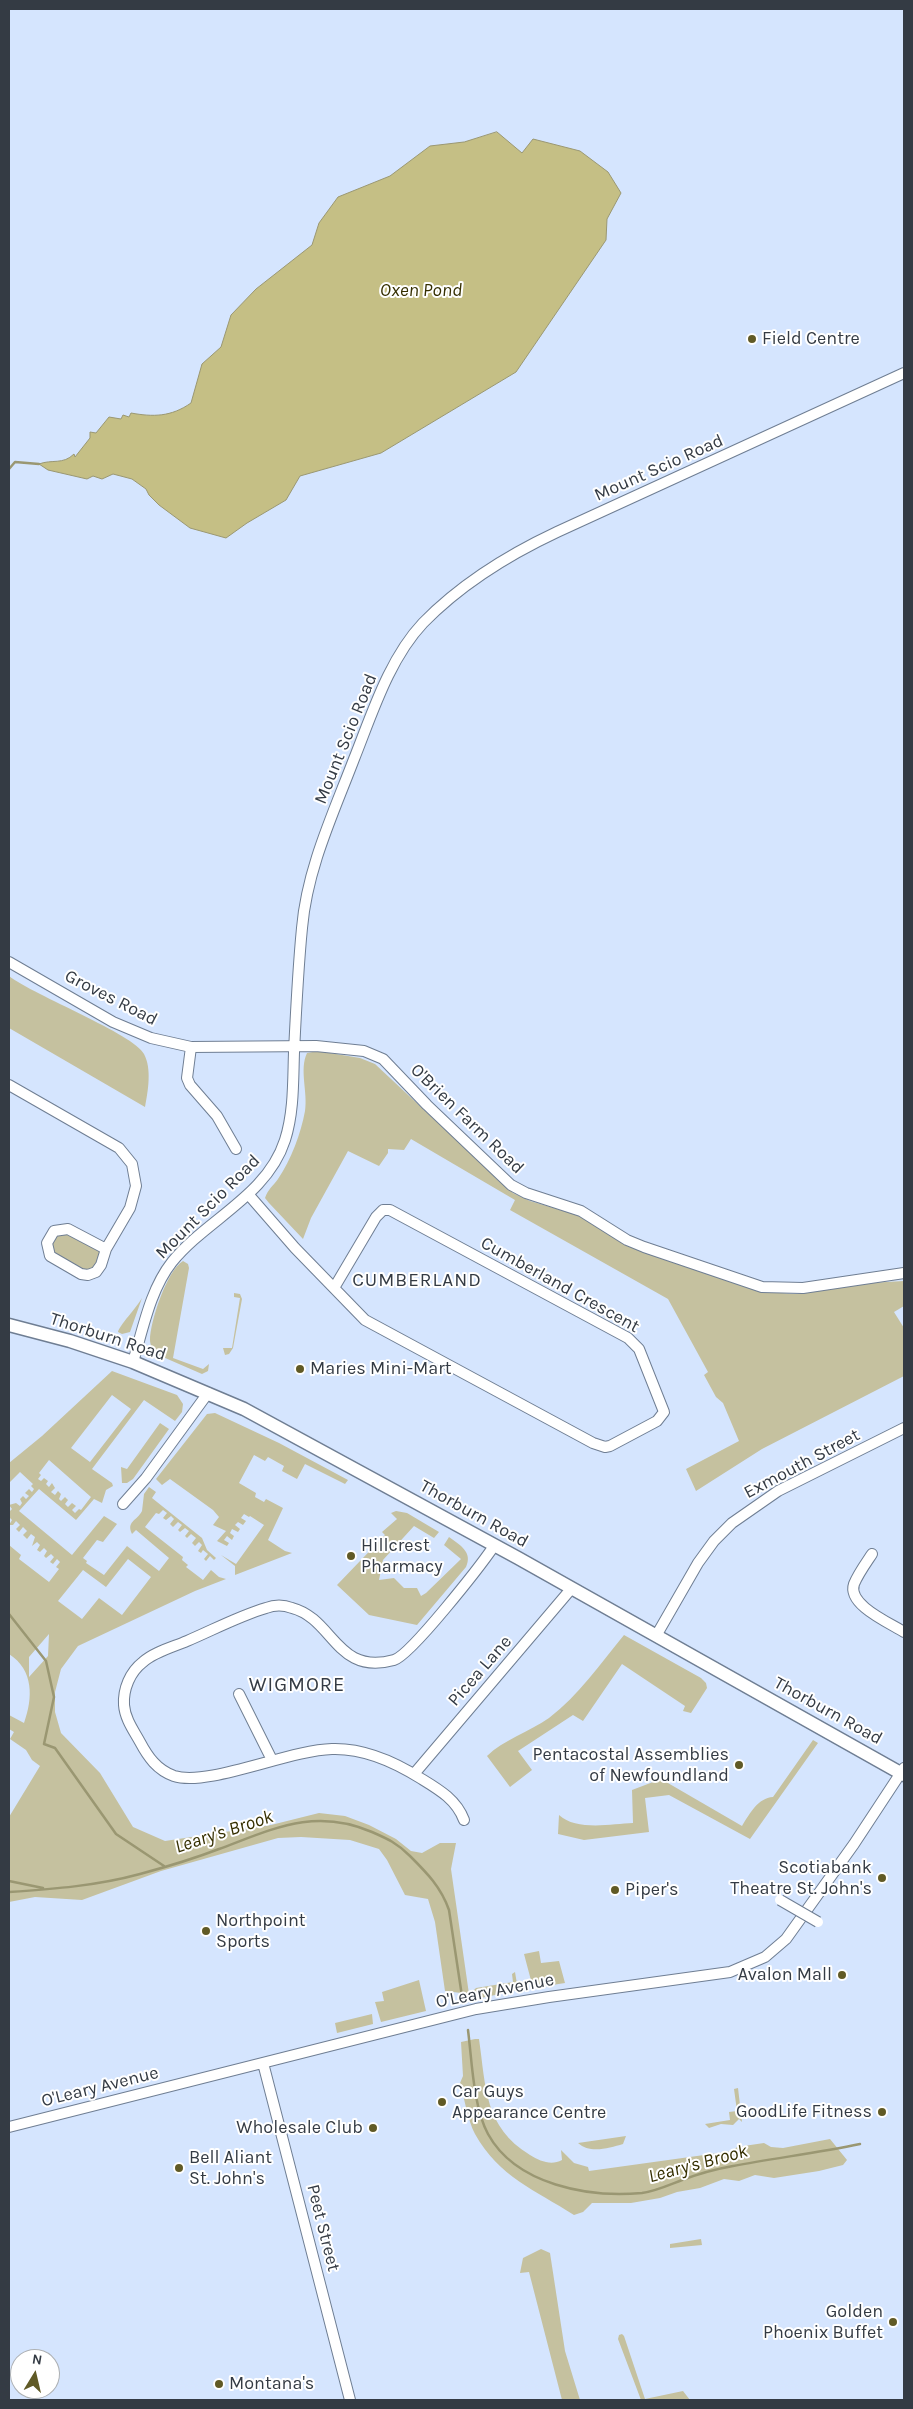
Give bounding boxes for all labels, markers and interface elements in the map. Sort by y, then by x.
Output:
water label: Oxen Pond [380,280,462,302]
place label: Field Centre [762,328,860,350]
marker: Field Centre [746,333,758,345]
street label: Mount Scio Road [591,430,727,506]
street label: Mount Scio Road [310,671,382,807]
street label: Groves Road [61,965,161,1031]
street label: O'Brien Farm Road [406,1059,528,1179]
street label: Mount Scio Road [151,1150,265,1264]
street label: Cumberland Crescent [477,1232,643,1338]
district label: CUMBERLAND [351,1270,483,1292]
street label: Thorburn Road [47,1308,169,1366]
place label: Maries Mini-Mart [310,1358,452,1380]
marker: Maries Mini-Mart [294,1363,306,1375]
street label: Exmouth Street [740,1424,864,1504]
street label: Thorburn Road [416,1475,532,1553]
place label: Hillcrest Pharmacy [361,1535,443,1578]
marker: Hillcrest Pharmacy [345,1550,357,1562]
street label: Picea Lane [443,1631,517,1711]
street label: Thorburn Road [770,1672,886,1750]
district label: WIGMORE [248,1673,346,1697]
place label: Pentacostal Assemblies of Newfoundland [533,1744,729,1786]
marker: Pentacostal Assemblies of Newfoundland [733,1759,745,1771]
water label: Leary's Brook [172,1805,276,1859]
place label: Scotiabank Theatre St. John's [730,1857,872,1900]
marker: Scotiabank Theatre St. John's [876,1872,888,1884]
place label: Piper's [625,1879,678,1901]
marker: Piper's [609,1884,621,1896]
place label: Northpoint Sports [216,1910,306,1952]
marker: Northpoint Sports [200,1925,212,1937]
place label: Avalon Mall [738,1964,832,1986]
street label: O'Leary Avenue [434,1969,556,2013]
marker: Avalon Mall [836,1969,848,1981]
street label: O'Leary Avenue [39,2062,161,2112]
place label: Car Guys Appearance Centre [452,2081,606,2124]
marker: Car Guys Appearance Centre [436,2096,448,2108]
place label: GoodLife Fitness [736,2101,872,2123]
marker: GoodLife Fitness [876,2106,888,2118]
place label: Wholesale Club [236,2117,363,2139]
marker: Wholesale Club [367,2122,379,2134]
water label: Leary's Brook [646,2140,750,2188]
place label: Bell Aliant St. John's [189,2147,272,2190]
marker: Bell Aliant St. John's [173,2162,185,2174]
street label: Peet Street [302,2182,344,2274]
place label: Golden Phoenix Buffet [763,2301,883,2344]
marker: Golden Phoenix Buffet [887,2316,899,2328]
north arrow [10,2349,60,2399]
text: N [31,2350,44,2369]
place label: Montana's [229,2373,314,2395]
marker: Montana's [213,2378,225,2390]

